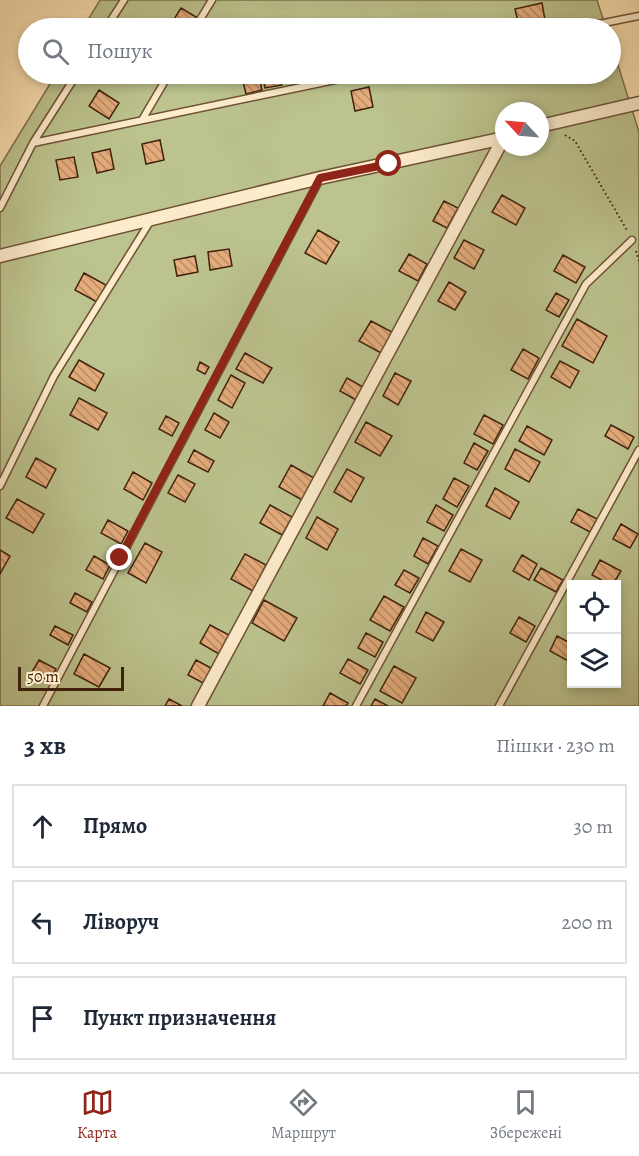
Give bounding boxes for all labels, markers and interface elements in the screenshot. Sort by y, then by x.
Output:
search box [18,18,621,84]
icon: search [39,35,72,68]
text: Пошук [87,36,153,66]
north arrow [495,102,549,156]
route start [375,150,401,176]
route end [106,544,132,570]
map controls [567,580,621,688]
button: locate [567,580,621,634]
button: layers [567,634,621,688]
scale bar [18,664,124,692]
text: 50 m [27,666,59,688]
text: 3 хв [24,728,66,763]
text: Пішки · 230 m [496,732,615,759]
icon: ahead [26,810,59,843]
text: Прямо [83,811,147,841]
text: 30 m [573,813,613,840]
icon: left [26,906,59,939]
text: Ліворуч [83,907,159,937]
text: 200 m [562,909,613,936]
icon: arrive [26,1002,59,1035]
text: Пункт призначення [83,1003,276,1033]
tab: Карта [77,1086,117,1144]
tab: Маршрут [271,1086,336,1144]
tab: Збережені [490,1086,562,1144]

